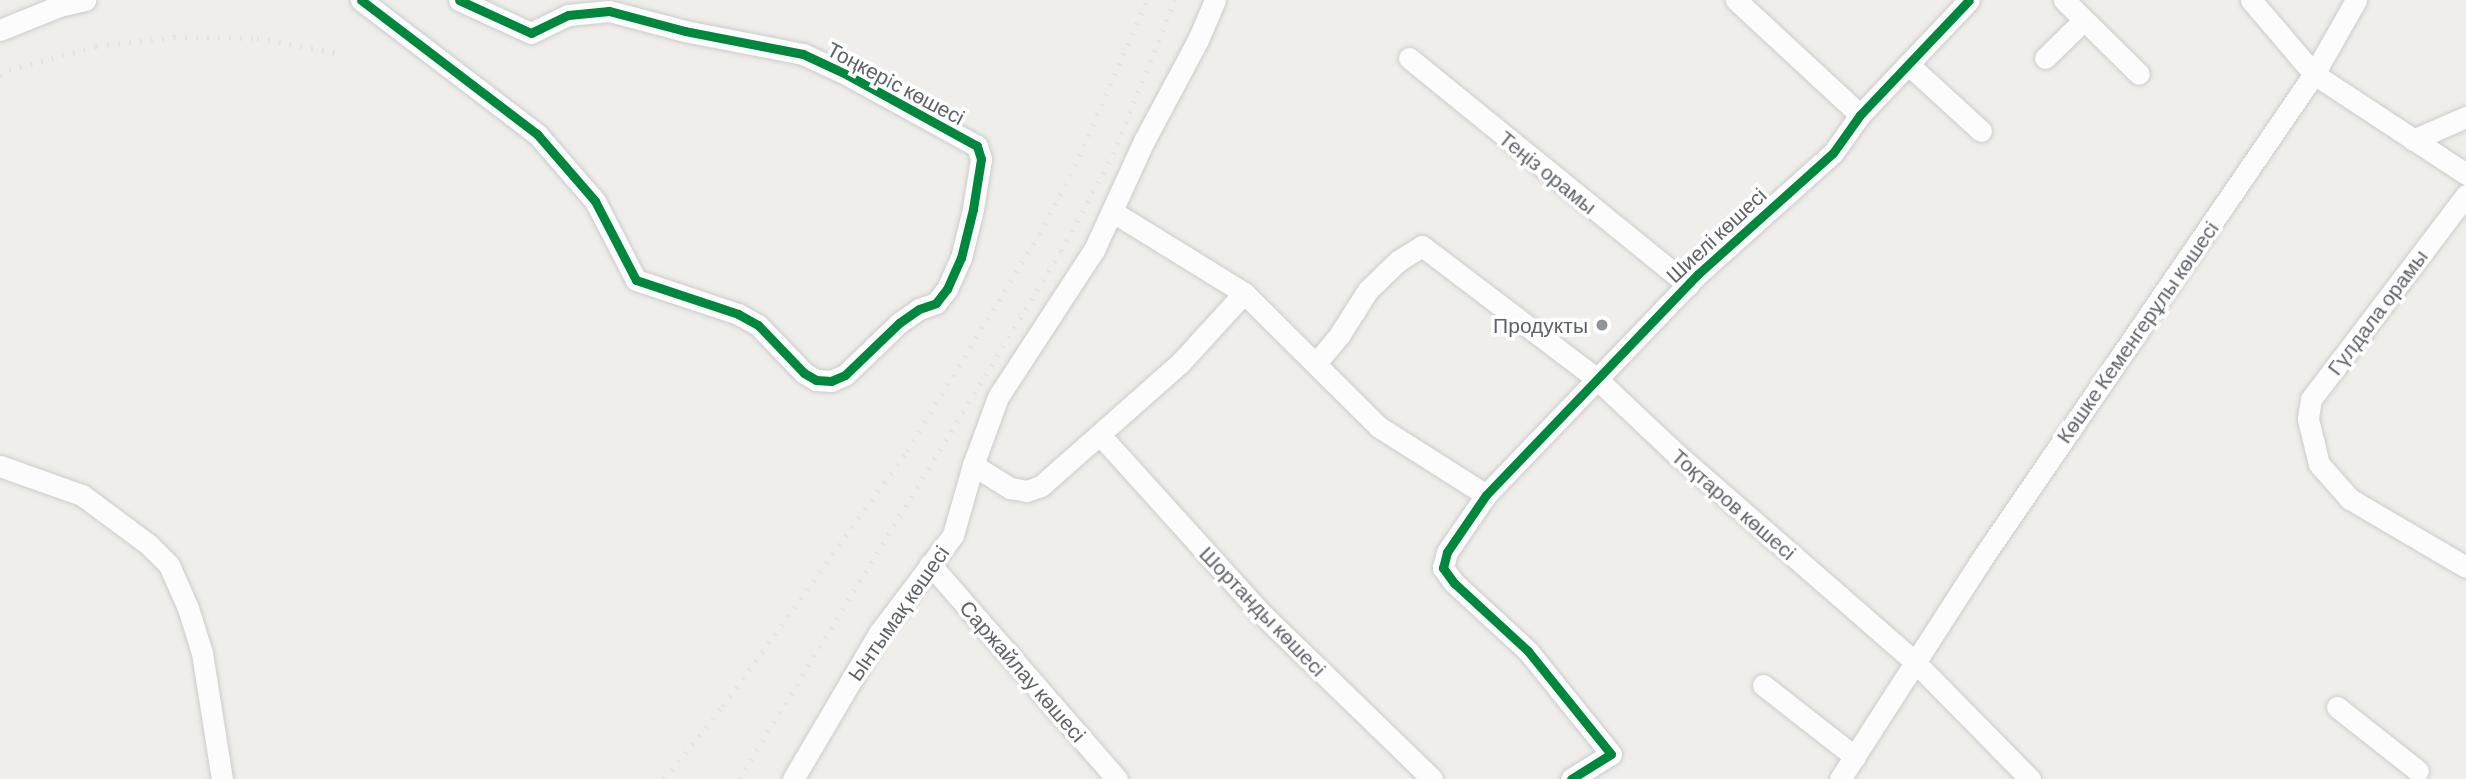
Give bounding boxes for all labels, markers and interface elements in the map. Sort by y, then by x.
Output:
street label: Тоңкерiс көшесі [823,36,969,130]
street label: Теңіз орамы [1494,125,1602,219]
street label: Шиелі көшесі [1661,182,1771,288]
street label: Көшке Кеменгерұлы көшесі [2051,216,2223,448]
street label: Гүлдала орамы [2322,244,2432,380]
place label: Продукты [1493,312,1588,338]
marker: Продукты [1594,317,1610,333]
street label: Тоқтаров көшесі [1667,443,1801,565]
street label: Ынтымақ көшесі [842,541,954,685]
street label: Шортанды көшесі [1195,541,1331,681]
street label: Саржайлау көшесі [955,595,1091,747]

